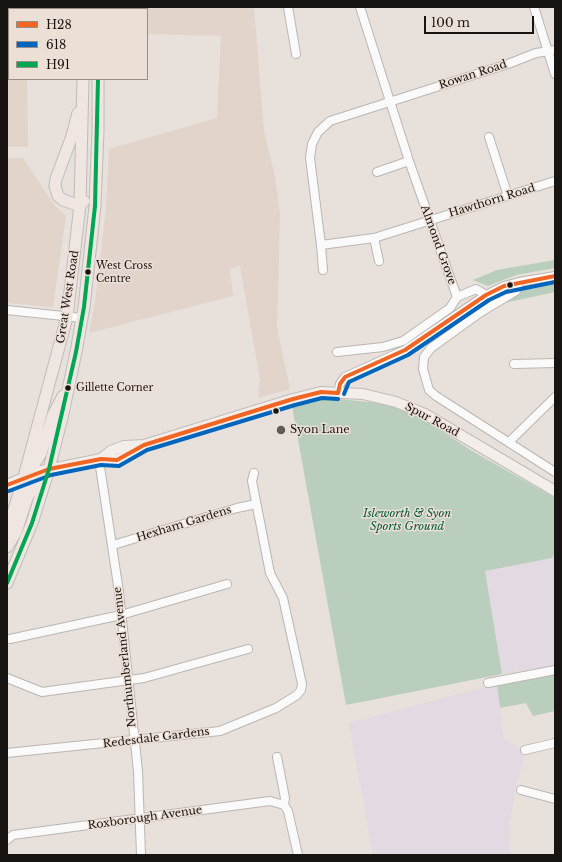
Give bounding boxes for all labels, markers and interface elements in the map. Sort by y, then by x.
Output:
legend [8,8,148,80]
scale bar [426,8,536,34]
text: 100 m [431,15,470,30]
text: H28 [46,17,72,32]
text: 618 [46,37,66,52]
text: H91 [46,57,70,72]
street label: Rowan Road [437,58,509,92]
street label: Hawthorn Road [447,182,537,220]
street label: Almond Grove [417,203,459,287]
street label: Great West Road [54,249,82,345]
place label: West Cross Centre [96,260,152,284]
marker: West Cross Centre [83,267,93,277]
unlabelled marker [505,280,515,290]
place label: Gillette Corner [76,382,153,394]
marker: Gillette Corner [63,383,73,393]
street label: Spur Road [403,400,461,440]
unlabelled marker [271,406,281,416]
place label: Syon Lane [290,423,350,437]
marker: Syon Lane [275,424,287,436]
street label: Hexham Gardens [135,503,233,545]
park label: Isleworth & Syon Sports Ground [363,507,451,533]
street label: Northumberland Avenue [111,586,139,728]
street label: Redesdale Gardens [102,725,210,751]
street label: Roxborough Avenue [87,803,203,833]

